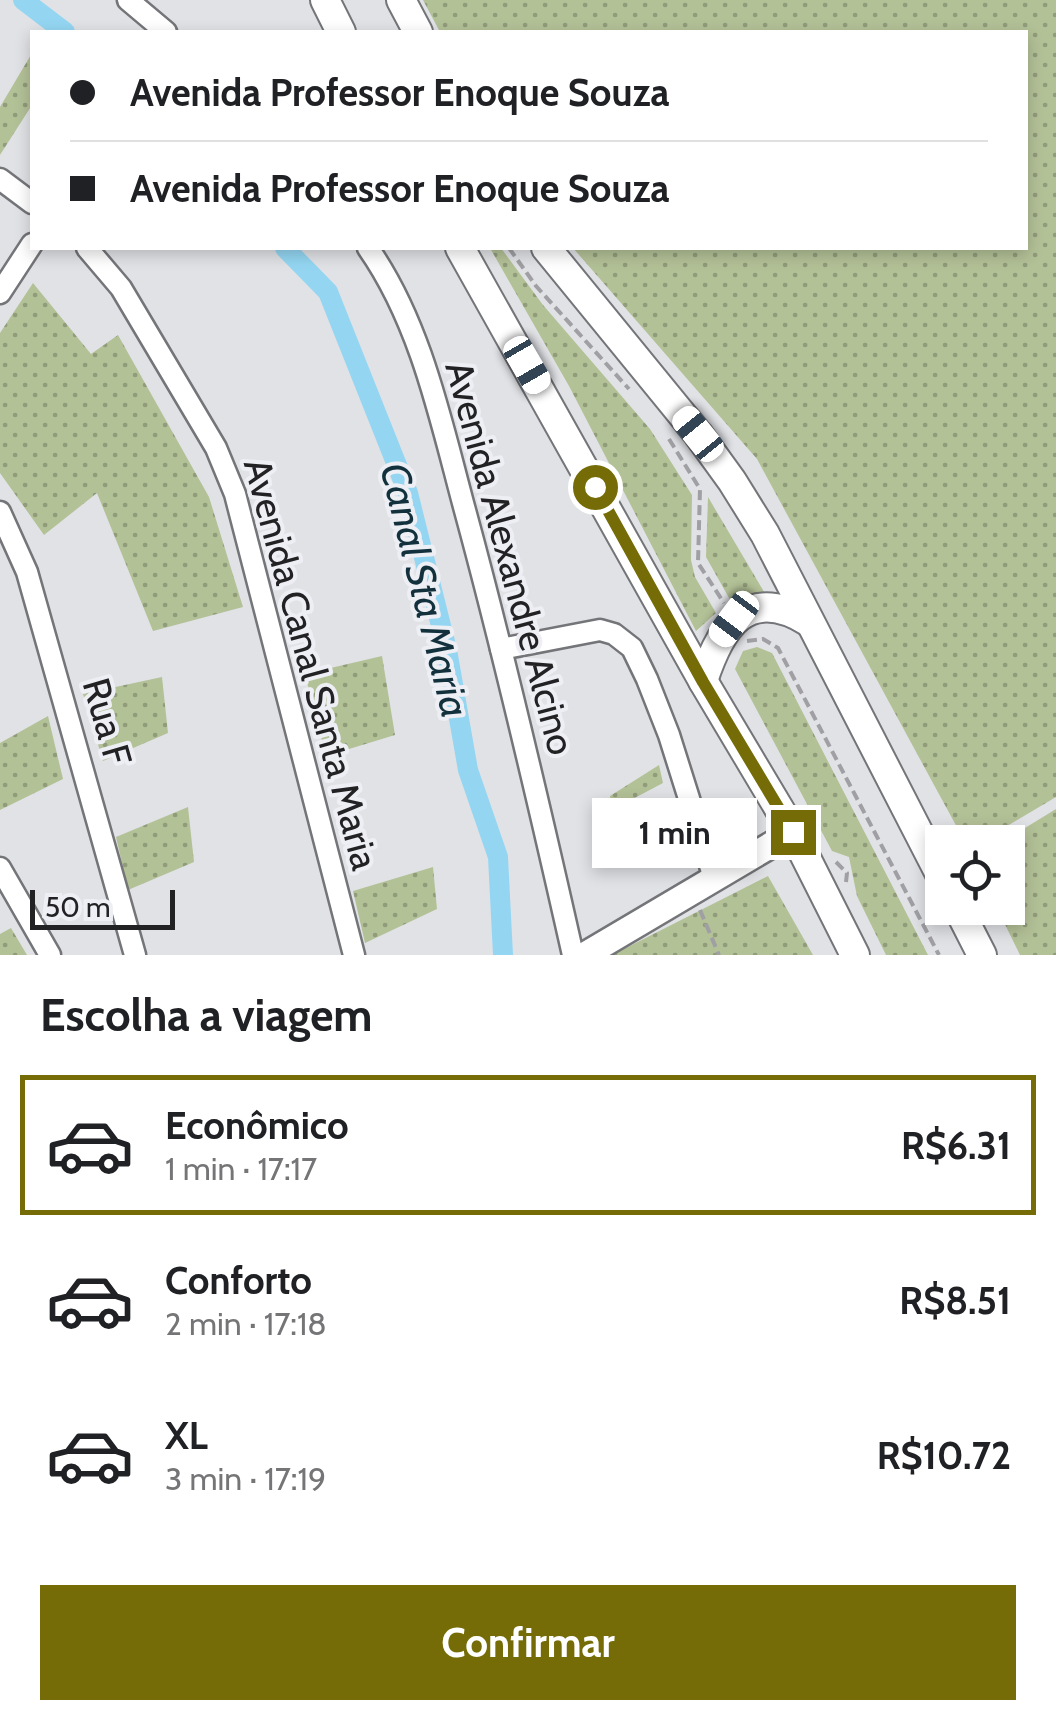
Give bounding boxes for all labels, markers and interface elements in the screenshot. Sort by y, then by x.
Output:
text: Avenida Professor Enoque Souza [130,69,669,116]
text: Avenida Professor Enoque Souza [130,165,669,212]
car [499,332,555,398]
street label: Avenida Alexandre Alcino [435,356,586,760]
car [667,401,729,467]
street label: Avenida Canal Santa Maria [234,453,389,875]
water label: Canal Sta Maria [370,458,481,722]
route start [573,465,618,510]
car [704,586,764,652]
street label: Rua F [73,673,142,771]
callout: 1 min [593,797,758,867]
route end [771,810,816,855]
text: 1 min [638,813,711,852]
map controls [925,825,1025,925]
button: locate [925,825,1025,925]
scale bar [30,885,175,930]
text: 50 m [45,890,111,924]
text: Escolha a viagem [40,988,372,1042]
icon: car [45,1100,135,1190]
text: Econômico [165,1102,349,1149]
text: R$6.31 [901,1122,1011,1169]
text: 1 min · 17:17 [165,1149,317,1188]
icon: car [45,1255,135,1345]
text: Conforto [165,1257,312,1304]
text: R$8.51 [899,1277,1011,1324]
text: 2 min · 17:18 [165,1304,327,1343]
icon: car [45,1410,135,1500]
text: XL [165,1412,208,1459]
text: R$10.72 [877,1432,1011,1479]
text: 3 min · 17:19 [165,1459,326,1498]
button: Confirmar [40,1585,1016,1700]

